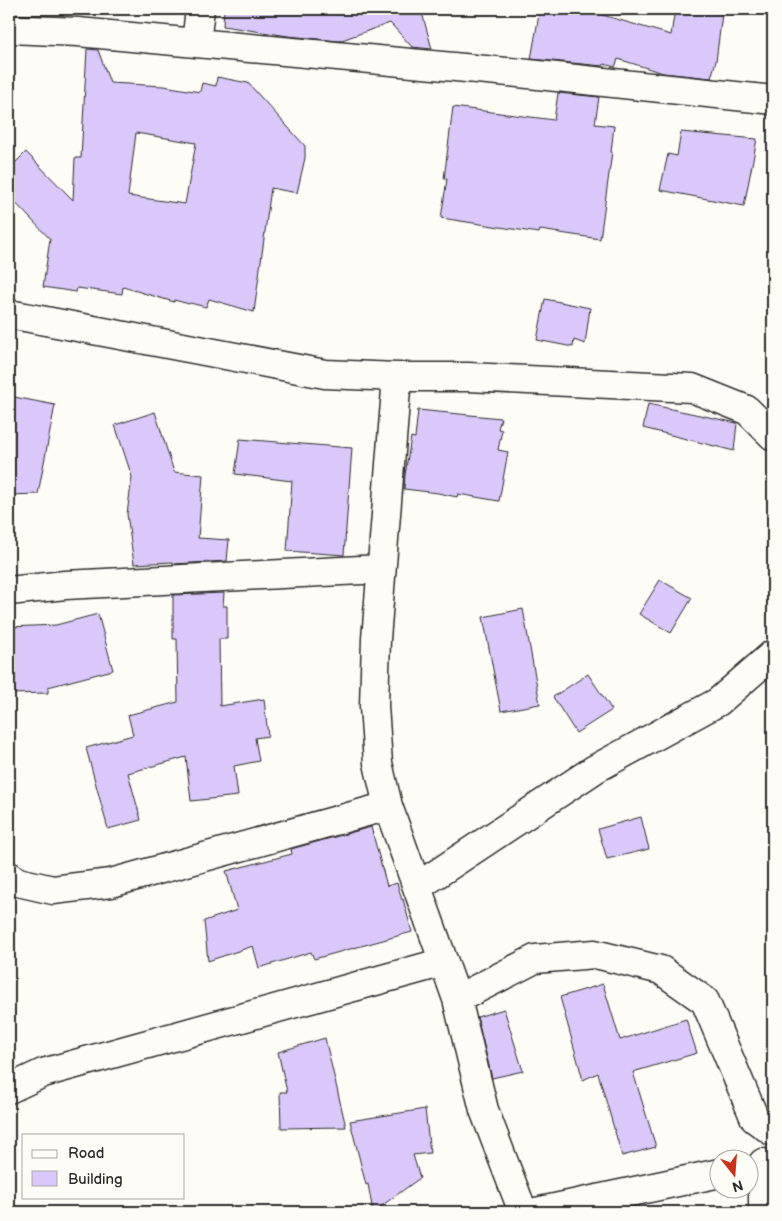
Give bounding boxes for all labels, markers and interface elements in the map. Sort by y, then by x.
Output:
legend [22,1134,185,1198]
text: Road [68,1144,104,1163]
north arrow [710,1148,760,1198]
text: Building [68,1170,123,1189]
text: N [730,1176,745,1196]

